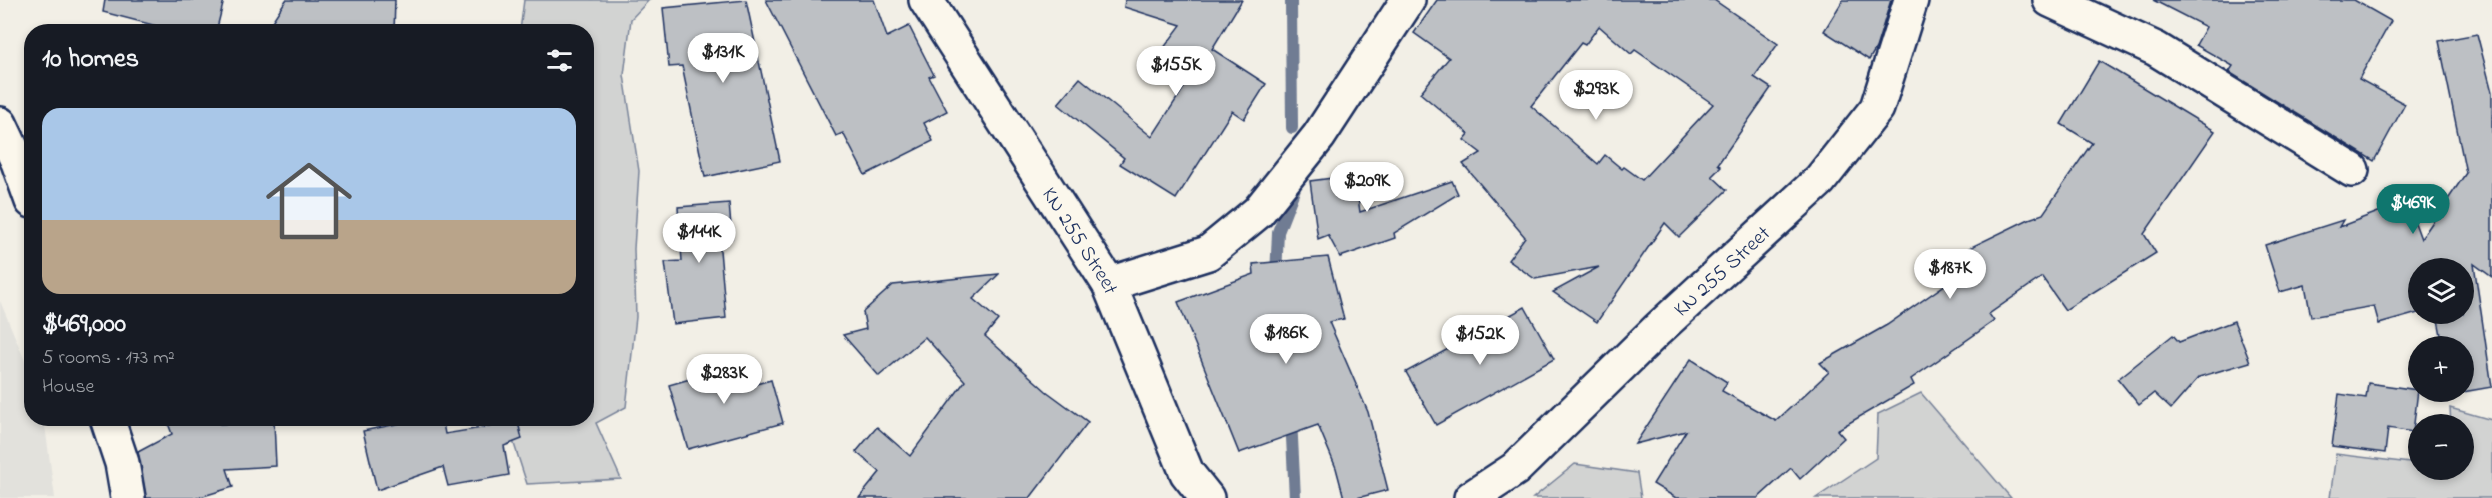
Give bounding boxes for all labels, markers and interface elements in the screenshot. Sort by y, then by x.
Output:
pin: $131K [681,33,765,84]
text: $131K [702,38,744,67]
text: 10 homes [42,41,139,79]
icon: filters [543,44,576,77]
pin: $155K [1134,46,1218,97]
text: $155K [1150,51,1202,80]
pin: $293K [1554,70,1638,121]
text: $293K [1573,75,1619,104]
icon: home [255,147,363,255]
pin: $209K [1325,162,1409,213]
text: $209K [1344,167,1390,196]
street label: KN 255 Street [1033,182,1125,299]
pin: $469K [2371,184,2455,235]
text: $469K [2391,189,2435,218]
pin: $144K [657,213,741,264]
text: $144K [677,218,721,247]
street label: KN 255 Street [1668,220,1778,325]
pin: $187K [1908,249,1992,300]
text: $187K [1928,254,1972,283]
map controls [2408,258,2474,480]
button: layers [2408,258,2474,324]
text: $469,000 [42,306,126,344]
pin: $186K [1244,314,1328,365]
pin: $152K [1438,315,1522,366]
text: $186K [1264,319,1308,348]
text: $152K [1455,320,1505,349]
button: + [2408,336,2474,402]
text: 5 rooms · 173 m² [42,344,175,373]
pin: $283K [682,354,766,405]
text: $283K [700,359,748,388]
text: House [42,373,95,402]
button: − [2408,414,2474,480]

